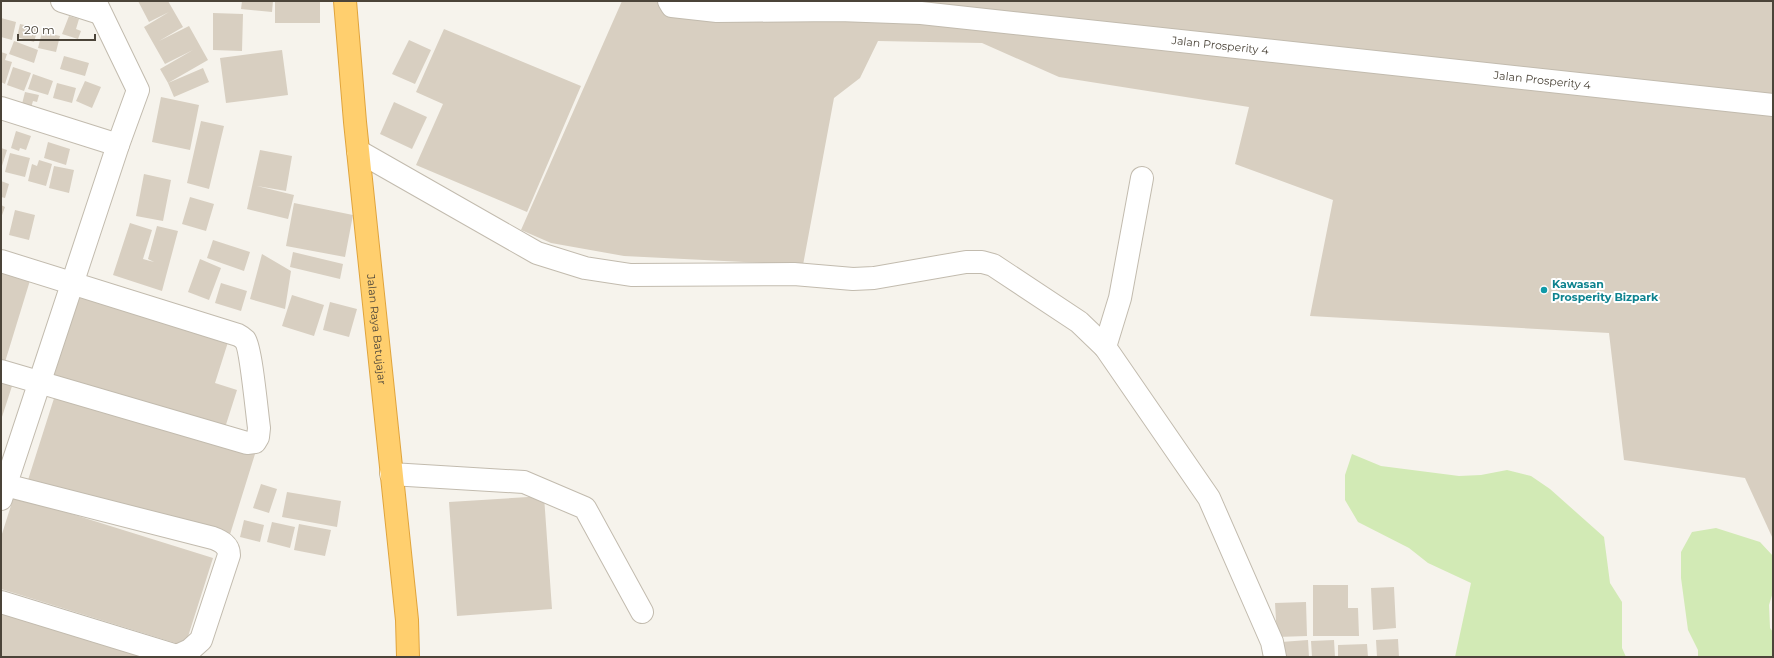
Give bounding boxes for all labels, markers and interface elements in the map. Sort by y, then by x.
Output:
scale bar [18,16,95,42]
text: 20 m [24,22,55,37]
street label: Jalan Prosperity 4 [1170,33,1270,58]
street label: Jalan Prosperity 4 [1492,68,1592,92]
street label: Jalan Raya Batujajar [364,272,389,386]
place label: Kawasan Prosperity Bizpark [1552,277,1659,304]
marker: Kawasan Prosperity Bizpark [1539,285,1549,295]

